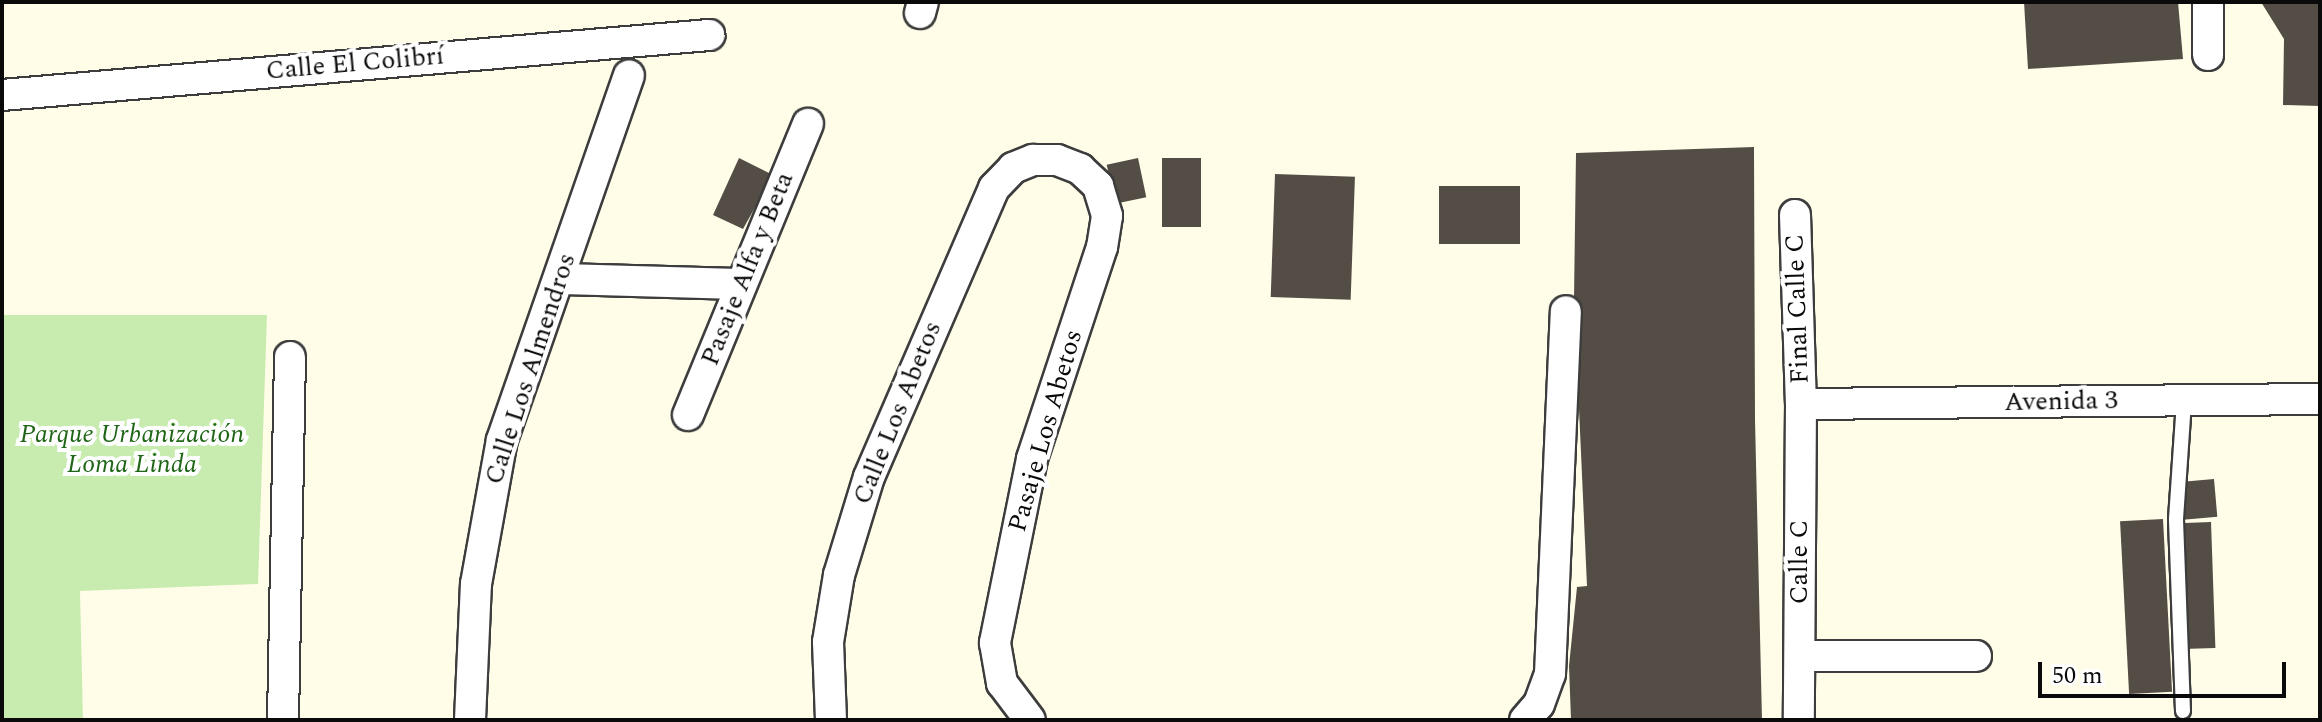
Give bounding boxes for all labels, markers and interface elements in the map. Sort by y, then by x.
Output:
street label: Calle El Colibrí [265,41,445,87]
street label: Pasaje Alfa y Beta [695,168,801,370]
street label: Final Calle C [1780,233,1816,385]
street label: Calle Los Almendros [479,250,583,488]
street label: Calle Los Abetos [847,317,949,509]
street label: Pasaje Los Abetos [1002,326,1090,536]
street label: Avenida 3 [2004,385,2118,419]
park label: Parque Urbanización Loma Linda [20,419,244,480]
street label: Calle C [1784,520,1816,604]
scale bar [2042,646,2290,696]
text: 50 m [2052,658,2103,694]

